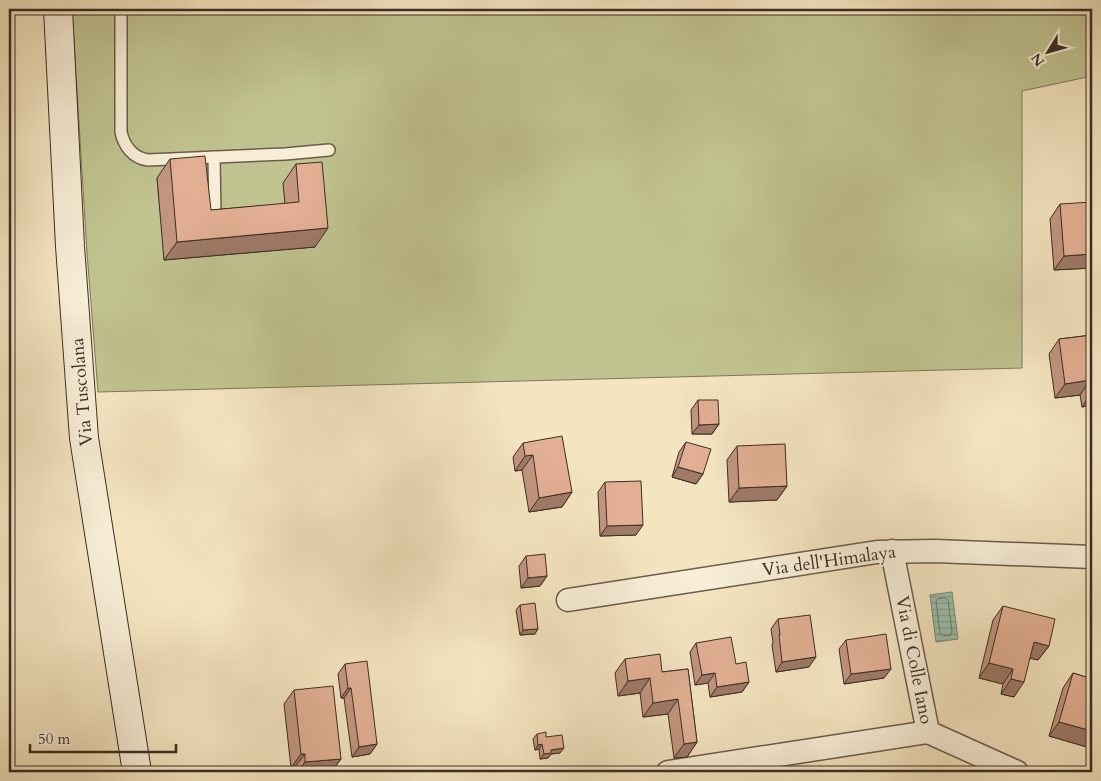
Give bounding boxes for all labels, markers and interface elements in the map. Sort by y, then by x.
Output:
north arrow [1024,28,1074,78]
text: N [1027,49,1049,70]
street label: Via Tuscolana [65,337,99,447]
street label: Via dell'Himalaya [761,539,898,583]
street label: Via di Colle Iano [889,594,939,726]
scale bar [30,721,176,753]
text: 50 m [38,729,70,749]

